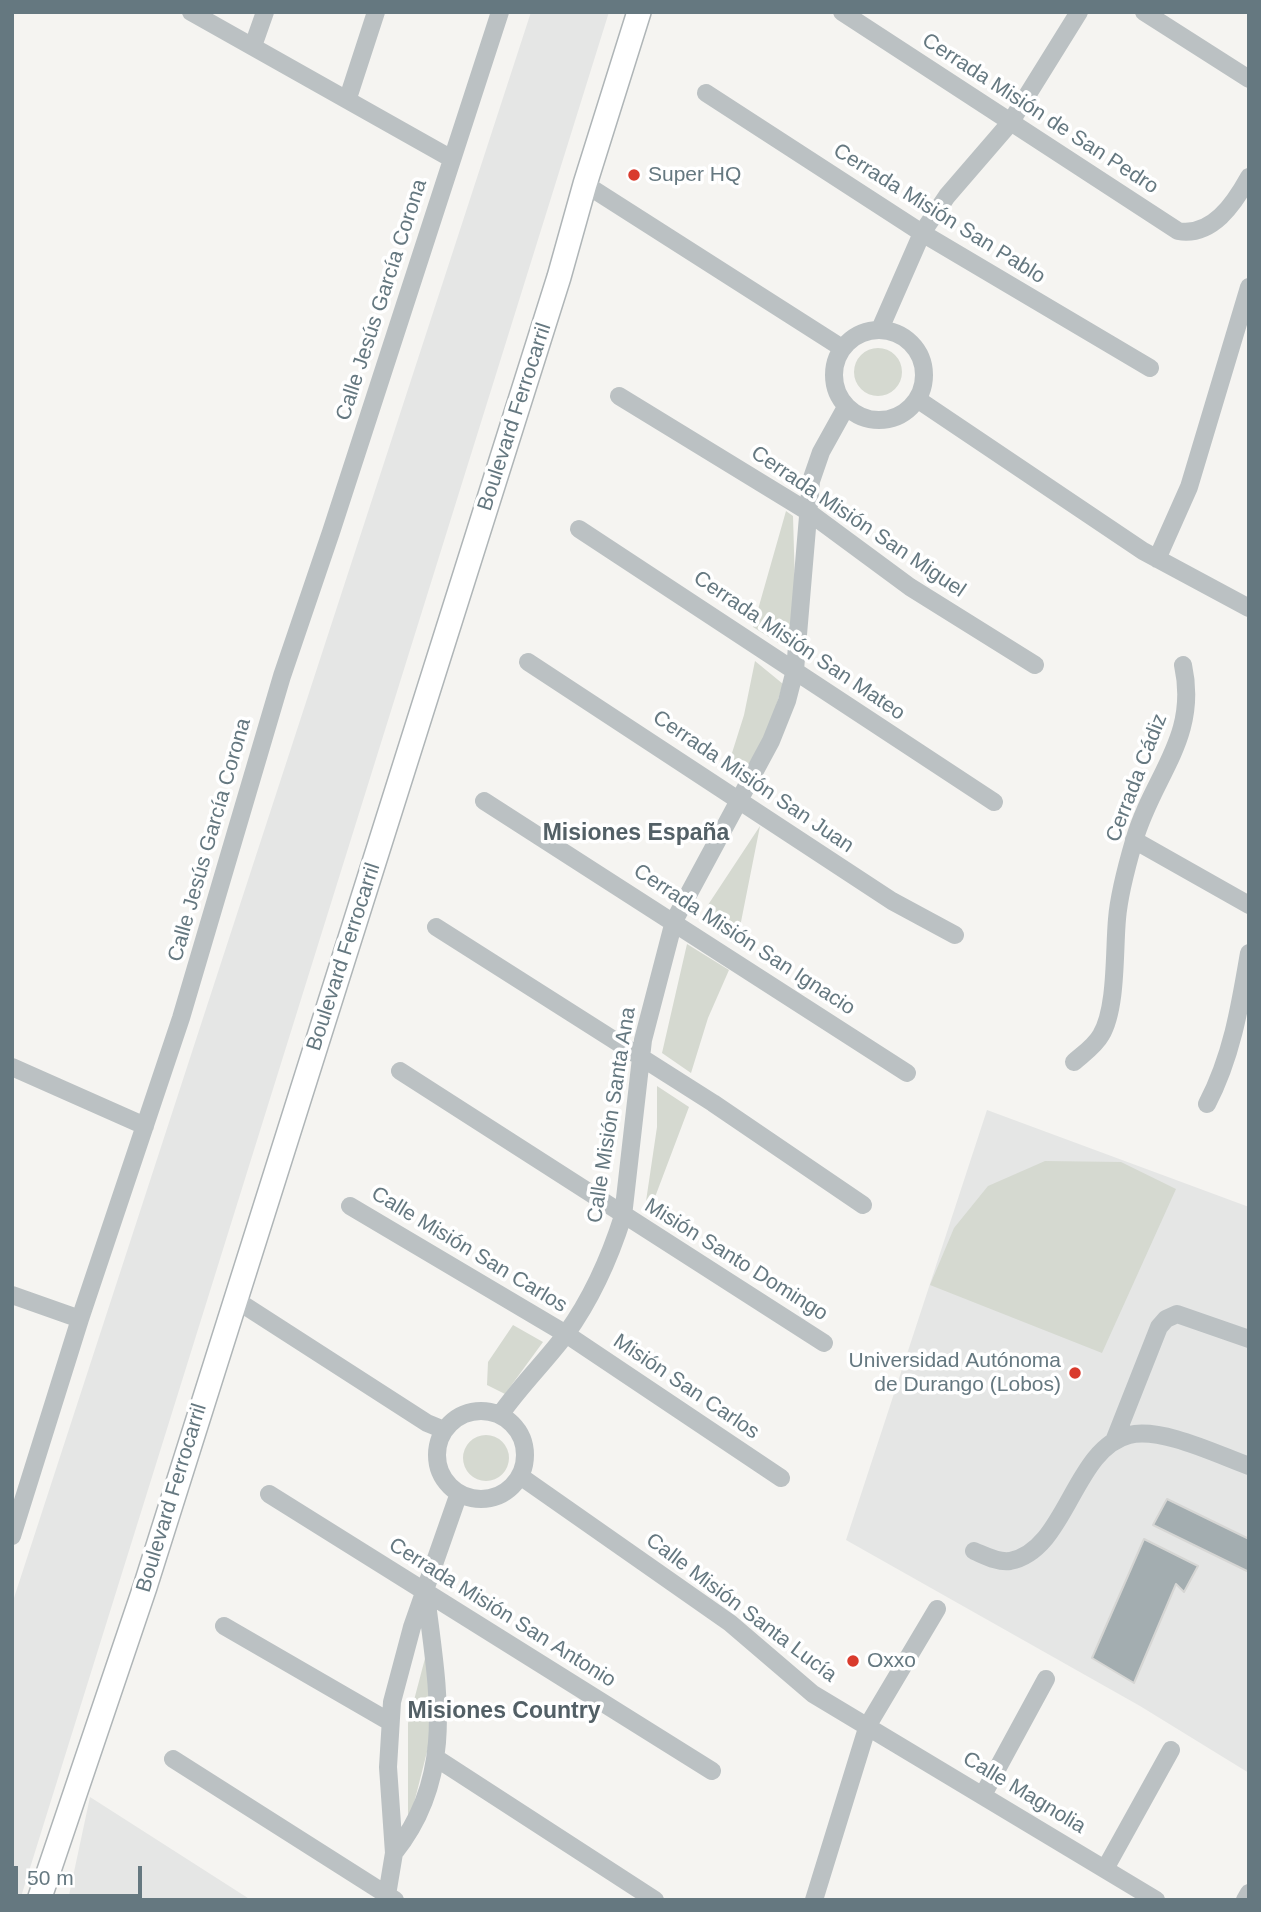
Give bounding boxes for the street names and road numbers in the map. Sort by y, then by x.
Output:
street label: Cerrada Misión de San Pedro [917,28,1163,200]
street label: Cerrada Misión San Pablo [828,138,1050,290]
street label: Calle Jesús García Corona [331,176,433,424]
street label: Boulevard Ferrocarril [473,320,557,514]
street label: Cerrada Misión San Miguel [746,441,970,603]
street label: Cerrada Misión San Mateo [688,566,910,726]
street label: Cerrada Misión San Juan [648,705,858,859]
street label: Cerrada Cádiz [1101,710,1173,846]
street label: Calle Jesús García Corona [163,715,257,965]
street label: Cerrada Misión San Ignacio [628,859,860,1021]
street label: Boulevard Ferrocarril [302,860,386,1054]
street label: Calle Misión Santa Ana [582,1005,642,1225]
street label: Calle Misión San Carlos [366,1181,572,1319]
street label: Misión Santo Domingo [640,1193,832,1327]
street label: Misión San Carlos [608,1329,764,1445]
street label: Boulevard Ferrocarril [131,1401,213,1595]
street label: Calle Misión Santa Lucía [641,1528,841,1688]
street label: Cerrada Misión San Antonio [384,1533,620,1693]
street label: Calle Magnolia [958,1746,1090,1840]

